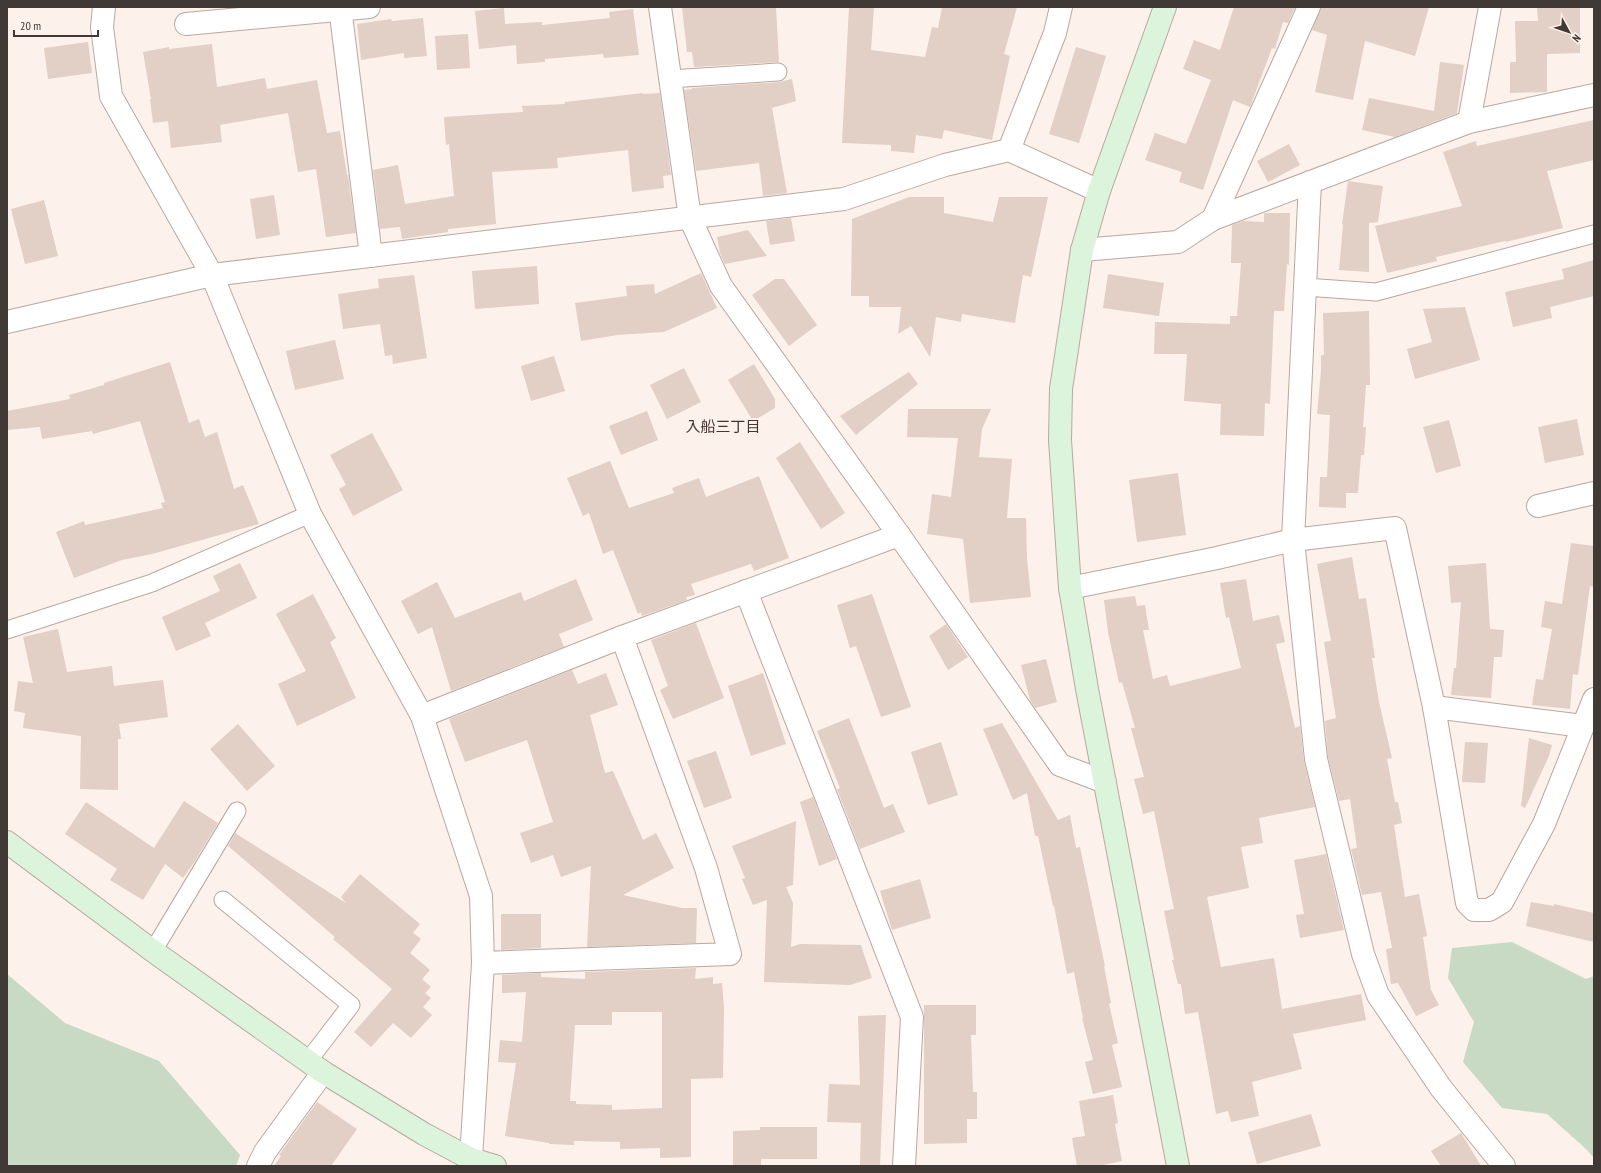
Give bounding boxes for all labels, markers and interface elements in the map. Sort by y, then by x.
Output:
scale bar [14,12,98,38]
north arrow [1549,12,1589,52]
text: 20 m [20,18,41,33]
text: N [1569,32,1584,45]
district label: 入船三丁目 [685,417,761,436]

